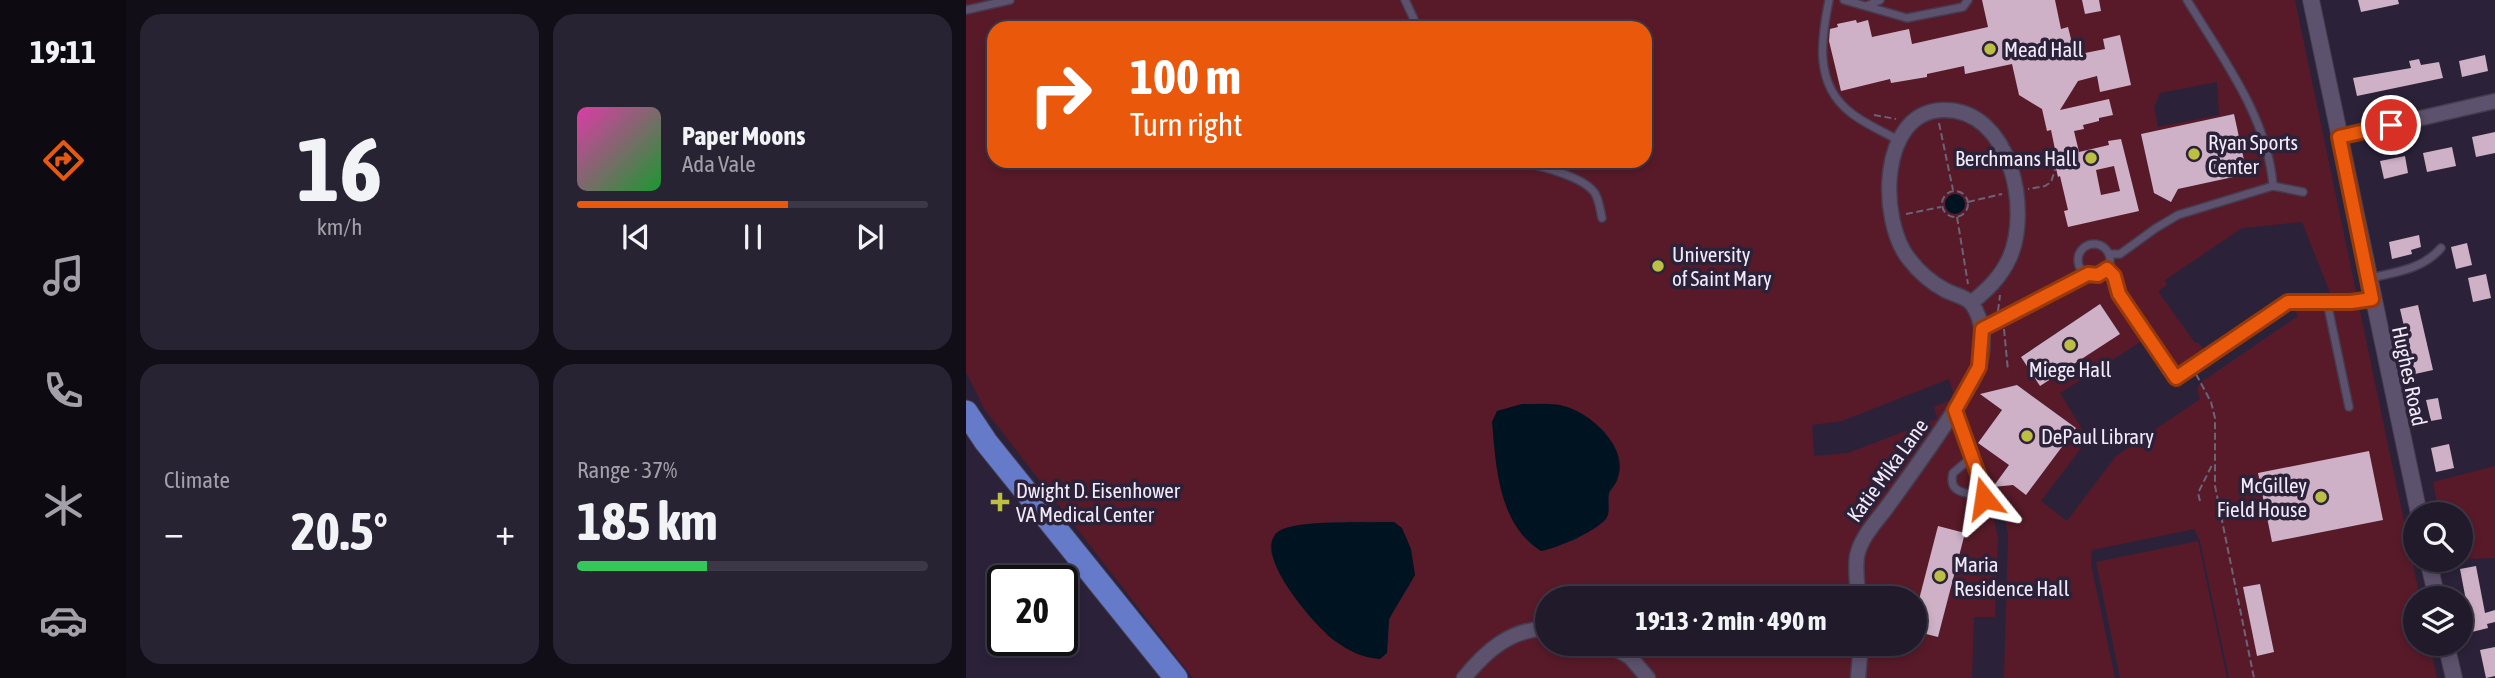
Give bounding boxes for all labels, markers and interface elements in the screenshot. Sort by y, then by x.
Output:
text: 19:11 [30,33,96,70]
place label: Mead Hall [2004,37,2084,61]
marker: Mead Hall [1982,41,1998,57]
text: 100 m [1130,48,1241,104]
icon: right [1015,49,1106,140]
pin [2361,95,2421,155]
text: Turn right [1130,106,1243,143]
icon: arrive [2372,106,2410,144]
text: 16 [297,116,382,220]
text: Paper Moons [682,121,805,151]
place label: Ryan Sports Center [2208,130,2298,178]
icon: directions [39,136,88,185]
place label: Berchmans Hall [1955,146,2077,170]
marker: Ryan Sports Center [2186,146,2202,162]
marker: Berchmans Hall [2083,150,2099,166]
text: Ada Vale [682,151,756,177]
text: km/h [317,214,362,240]
icon: previous [617,218,655,256]
icon: pause [734,218,772,256]
icon: next [851,218,889,256]
place label: University of Saint Mary [1672,242,1772,290]
icon: music [39,251,88,300]
marker: University of Saint Mary [1650,258,1666,274]
street label: Hughes Road [2388,324,2432,428]
marker: Miege Hall [2062,337,2078,353]
place label: Miege Hall [2029,357,2112,381]
icon: phone [39,366,88,415]
street label: Katie Mika Lane [1842,414,1932,526]
place label: DePaul Library [2041,424,2154,448]
marker: DePaul Library [2019,428,2035,444]
text: Range · 37% [577,457,677,483]
position arrow [1947,461,2021,535]
text: Climate [164,467,230,493]
place label: McGilley Field House [2217,473,2307,521]
place label: Dwight D. Eisenhower VA Medical Center [1016,478,1181,526]
icon: climate [39,481,88,530]
marker: McGilley Field House [2313,489,2329,505]
text: 185 km [577,491,718,551]
marker: Dwight D. Eisenhower VA Medical Center [990,492,1010,512]
text: 20.5° [291,501,388,561]
map controls [2403,502,2473,656]
button: search [2403,502,2473,572]
text: − [164,510,184,553]
text: + [495,510,515,553]
place label: Maria Residence Hall [1954,552,2070,600]
speed limit sign: 20 [987,565,1078,656]
marker: Maria Residence Hall [1932,568,1948,584]
button: layers [2403,586,2473,656]
icon: car [39,596,88,645]
text: 19:13 · 2 min · 490 m [1636,606,1826,636]

